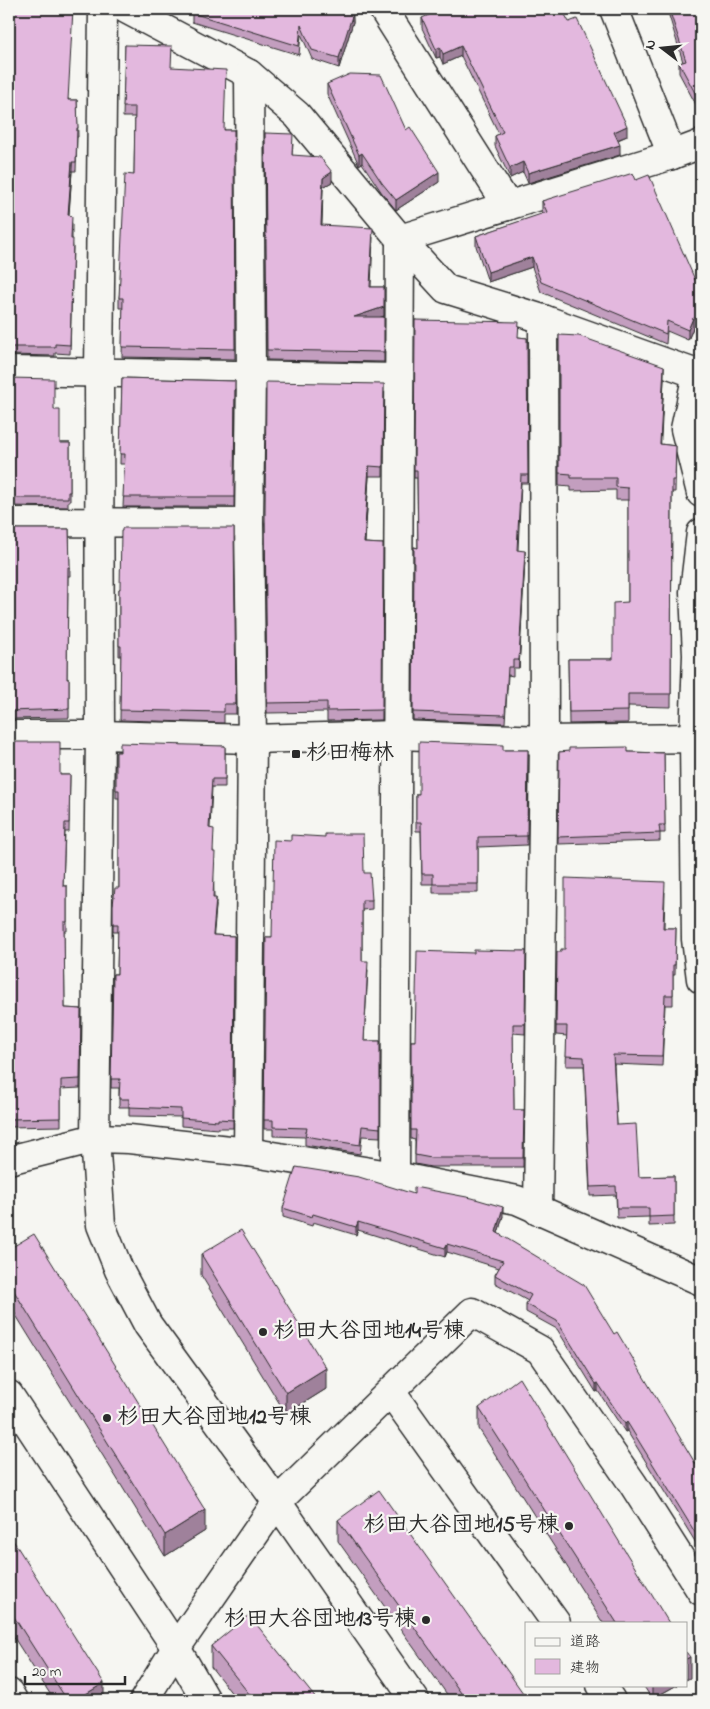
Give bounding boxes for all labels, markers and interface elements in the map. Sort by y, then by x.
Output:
north arrow [638,22,688,72]
text: N [640,37,662,52]
place label: 杉田梅林 [306,738,394,770]
marker: 杉田梅林 [290,748,302,760]
place label: 杉田大谷団地14号棟 [273,1316,465,1348]
marker: 杉田大谷団地14号棟 [257,1326,269,1338]
place label: 杉田大谷団地12号棟 [117,1402,311,1434]
marker: 杉田大谷団地12号棟 [101,1412,113,1424]
place label: 杉田大谷団地15号棟 [363,1510,559,1542]
marker: 杉田大谷団地15号棟 [563,1520,575,1532]
place label: 杉田大谷団地13号棟 [224,1604,416,1636]
marker: 杉田大谷団地13号棟 [420,1614,432,1626]
legend [525,1622,688,1686]
text: 道路 [570,1631,600,1653]
scale bar [25,1654,125,1686]
text: 建物 [570,1657,600,1679]
text: 20 m [32,1661,62,1683]

